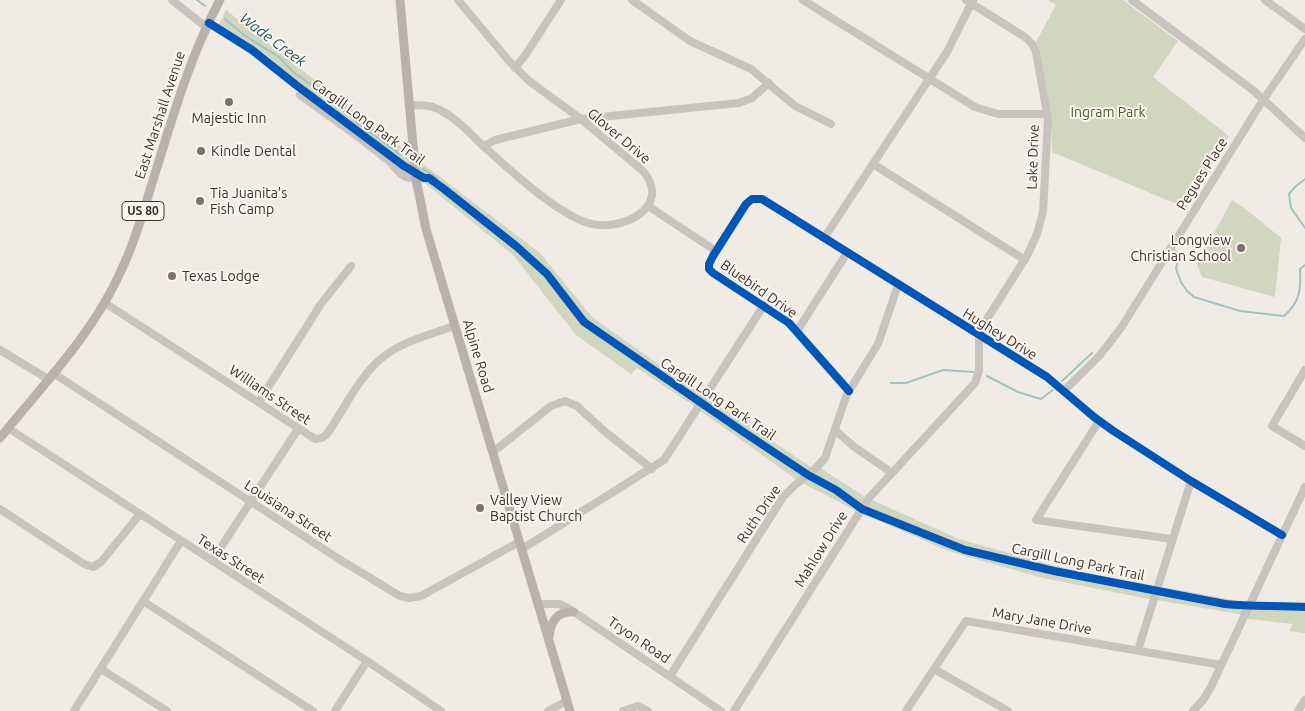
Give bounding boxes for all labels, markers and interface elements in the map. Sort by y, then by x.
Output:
water label: Wade Creek [236,9,310,71]
street label: East Marshall Avenue [131,49,189,181]
street label: Cargill Long Park Trail [308,75,428,169]
marker: Majestic Inn [223,96,235,108]
park label: Ingram Park [1070,104,1146,120]
street label: Glover Drive [584,105,654,167]
place label: Majestic Inn [192,110,266,126]
street label: Lake Drive [1023,124,1043,190]
street label: Pegues Place [1173,135,1231,213]
place label: Kindle Dental [211,143,296,159]
marker: Kindle Dental [195,145,207,157]
place label: Tia Juanita's Fish Camp [210,185,287,218]
marker: Tia Juanita's Fish Camp [194,195,206,207]
road number: US 80 [122,202,164,220]
place label: Longview Christian School [1130,232,1231,264]
marker: Longview Christian School [1235,242,1247,254]
street label: Bluebird Drive [717,256,801,322]
place label: Texas Lodge [182,268,260,284]
marker: Texas Lodge [166,270,178,282]
street label: Hughey Drive [960,304,1040,364]
street label: Alpine Road [459,317,497,395]
street label: Cargill Long Park Trail [657,354,779,444]
street label: Williams Street [226,361,314,429]
street label: Louisiana Street [241,476,335,546]
street label: Ruth Drive [733,482,785,546]
place label: Valley View Baptist Church [490,492,582,524]
marker: Valley View Baptist Church [474,502,486,514]
street label: Mahlow Drive [791,508,851,590]
street label: Texas Street [194,531,268,587]
street label: Cargill Long Park Trail [1010,540,1146,584]
street label: Mary Jane Drive [991,604,1093,638]
street label: Tryon Road [605,613,673,667]

